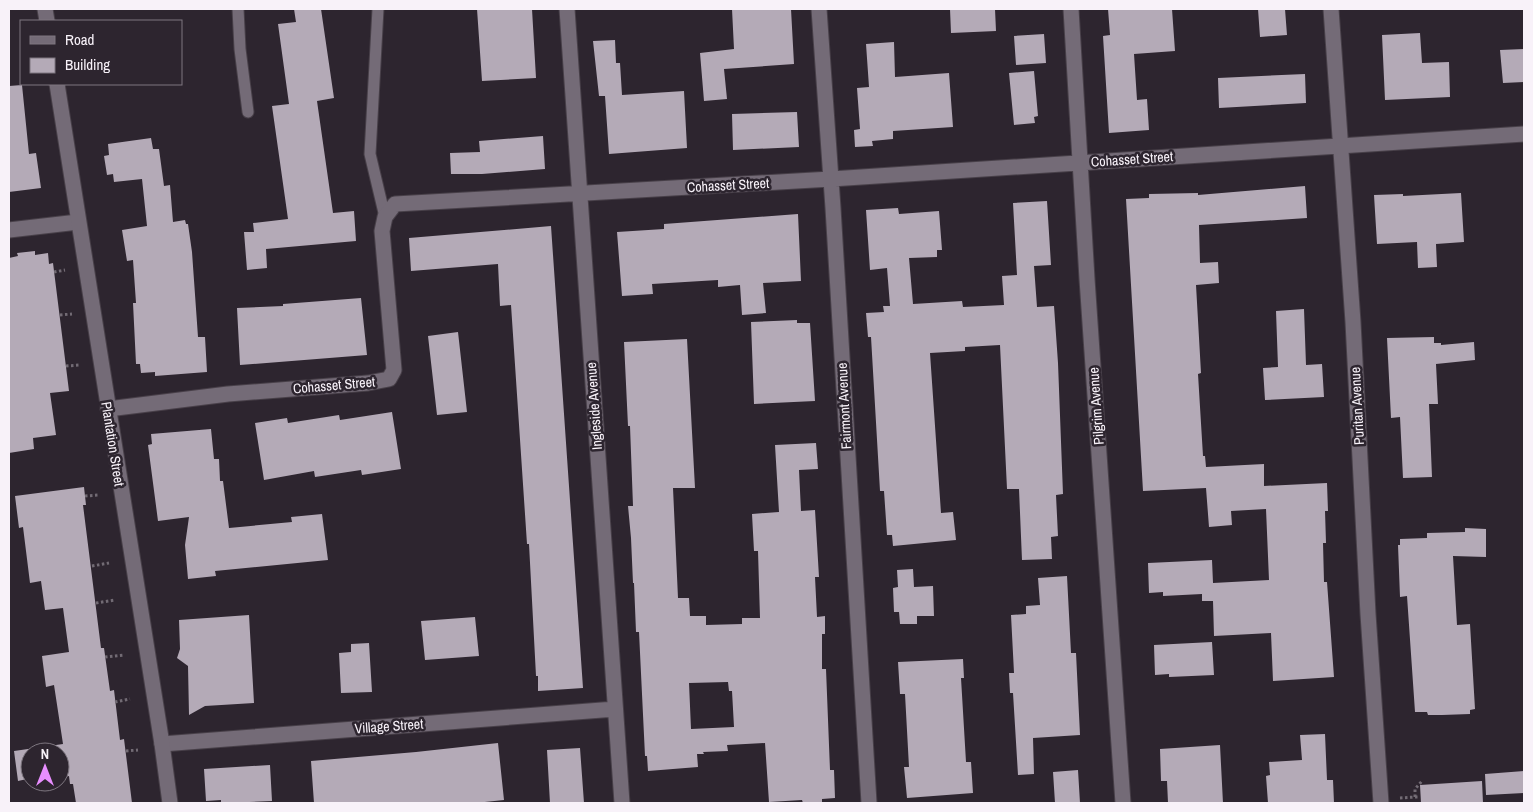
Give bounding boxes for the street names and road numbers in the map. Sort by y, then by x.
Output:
street label: Cohasset Street [1090,147,1174,171]
street label: Cohasset Street [686,174,770,196]
street label: Ingleside Avenue [582,362,606,450]
street label: Fairmont Avenue [833,362,855,450]
street label: Puritan Avenue [1346,366,1368,446]
street label: Pilgrim Avenue [1084,367,1108,445]
street label: Cohasset Street [292,372,376,398]
street label: Plantation Street [97,400,129,488]
street label: Village Street [354,715,424,737]

